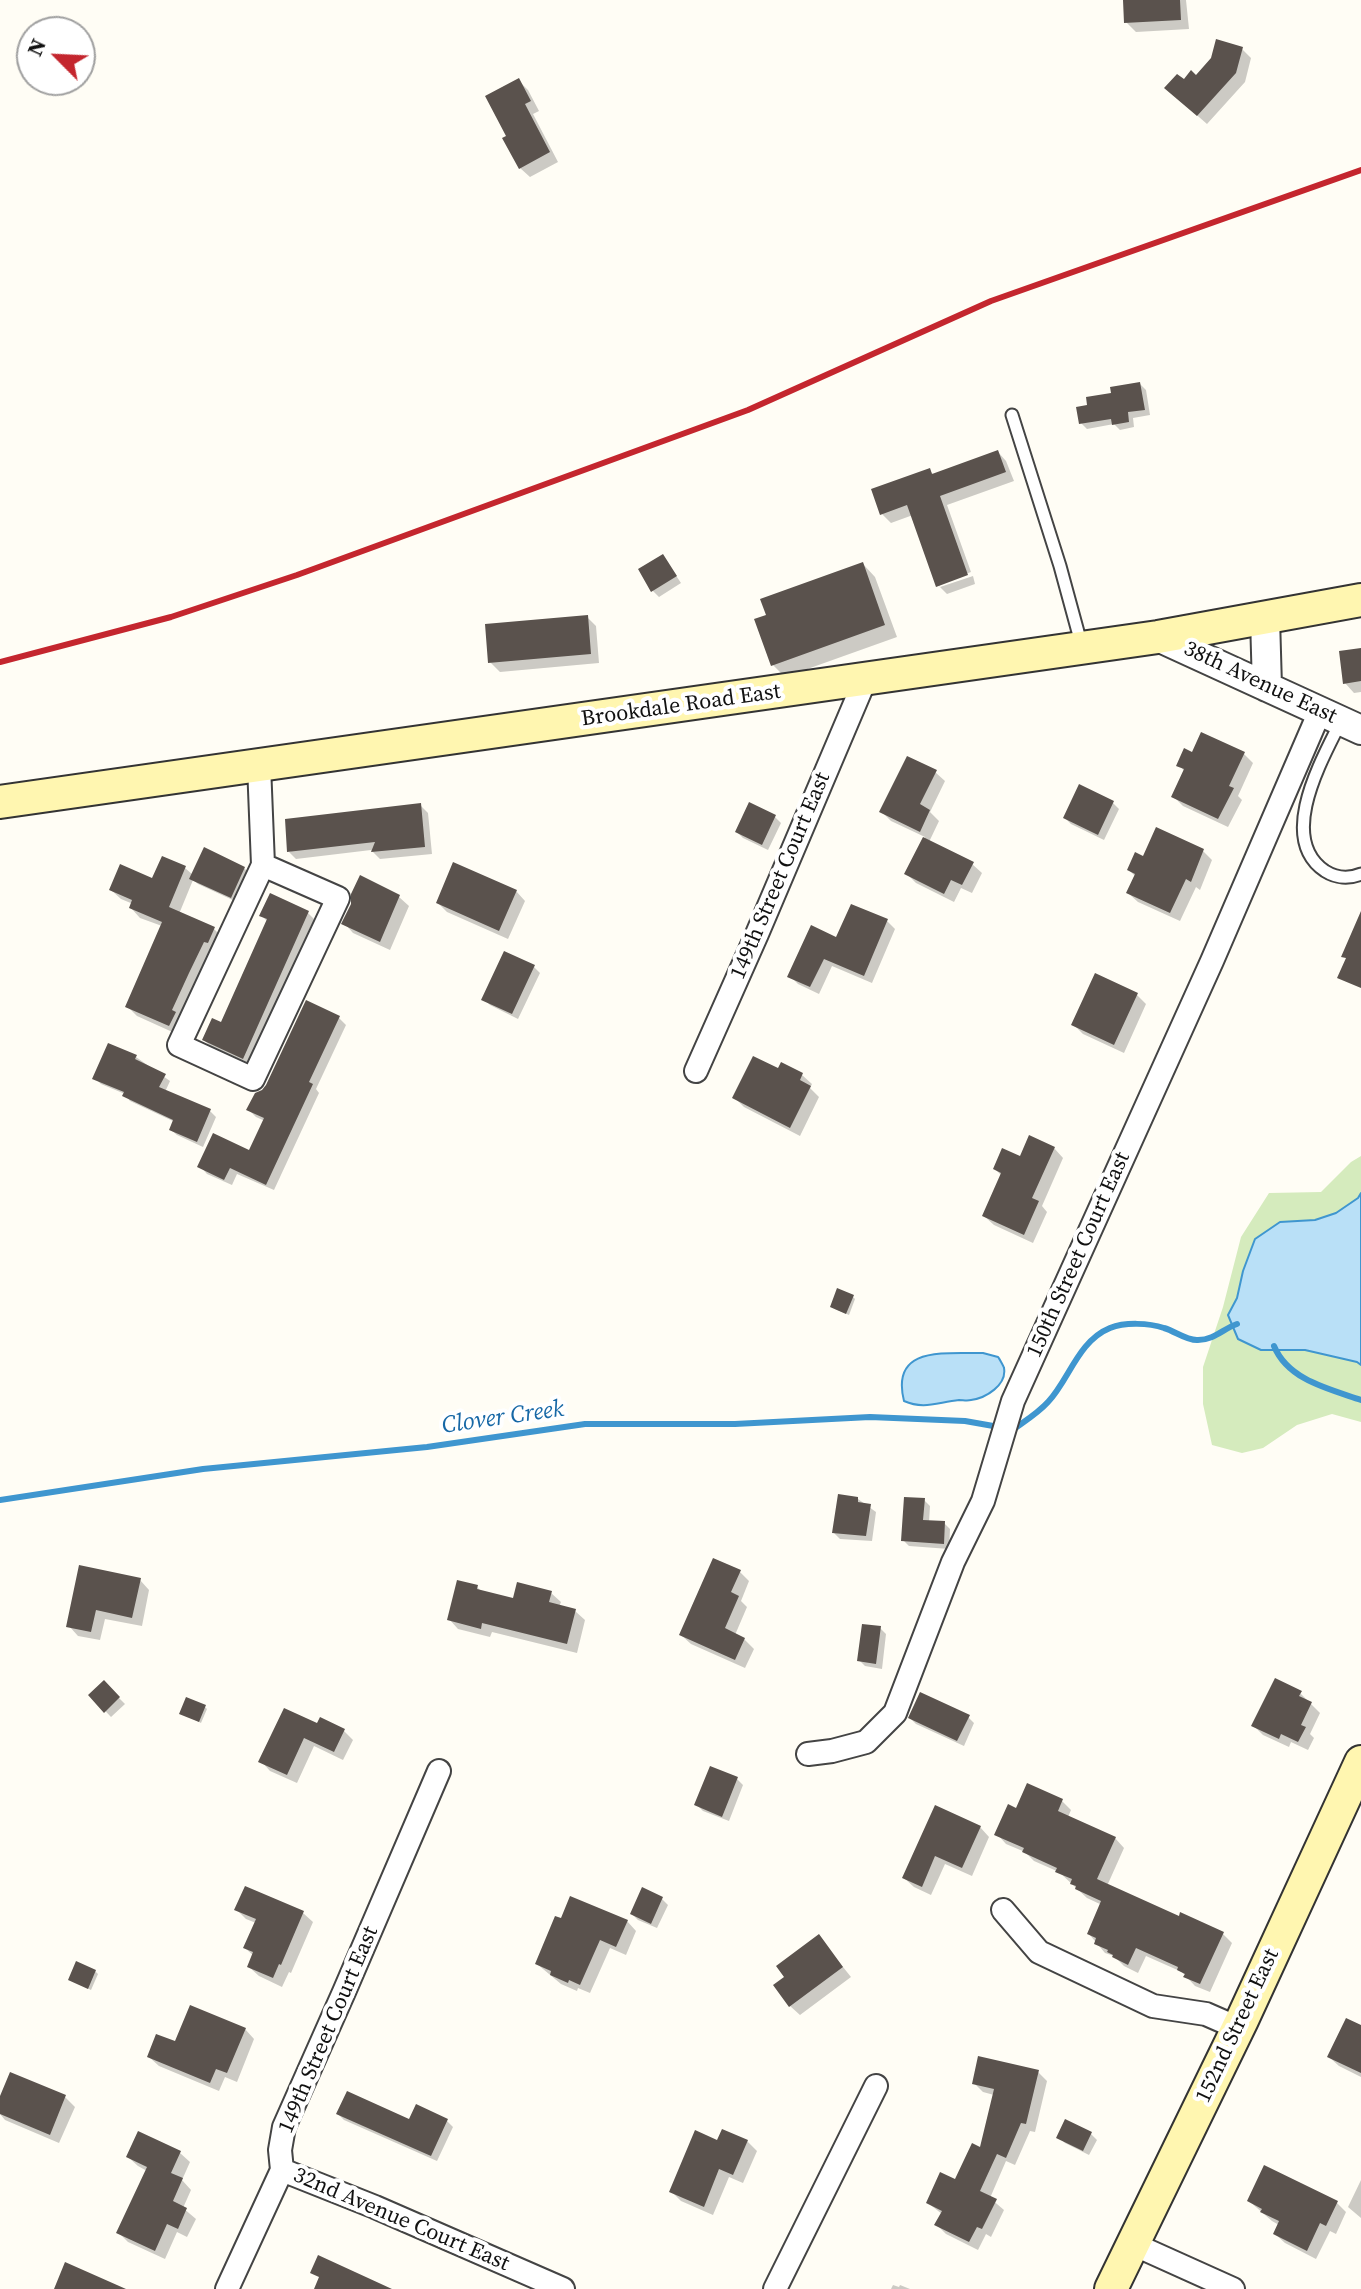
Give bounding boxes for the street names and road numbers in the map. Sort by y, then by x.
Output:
street label: 38th Avenue East [1179,636,1341,730]
street label: Brookdale Road East [580,679,782,733]
street label: 149th Street Court East [725,769,837,983]
street label: 150th Street Court East [1022,1148,1136,1362]
street label: 149th Street Court East [273,1923,385,2137]
street label: 152nd Street East [1191,1945,1285,2107]
street label: 32nd Avenue Court East [289,2163,513,2277]

